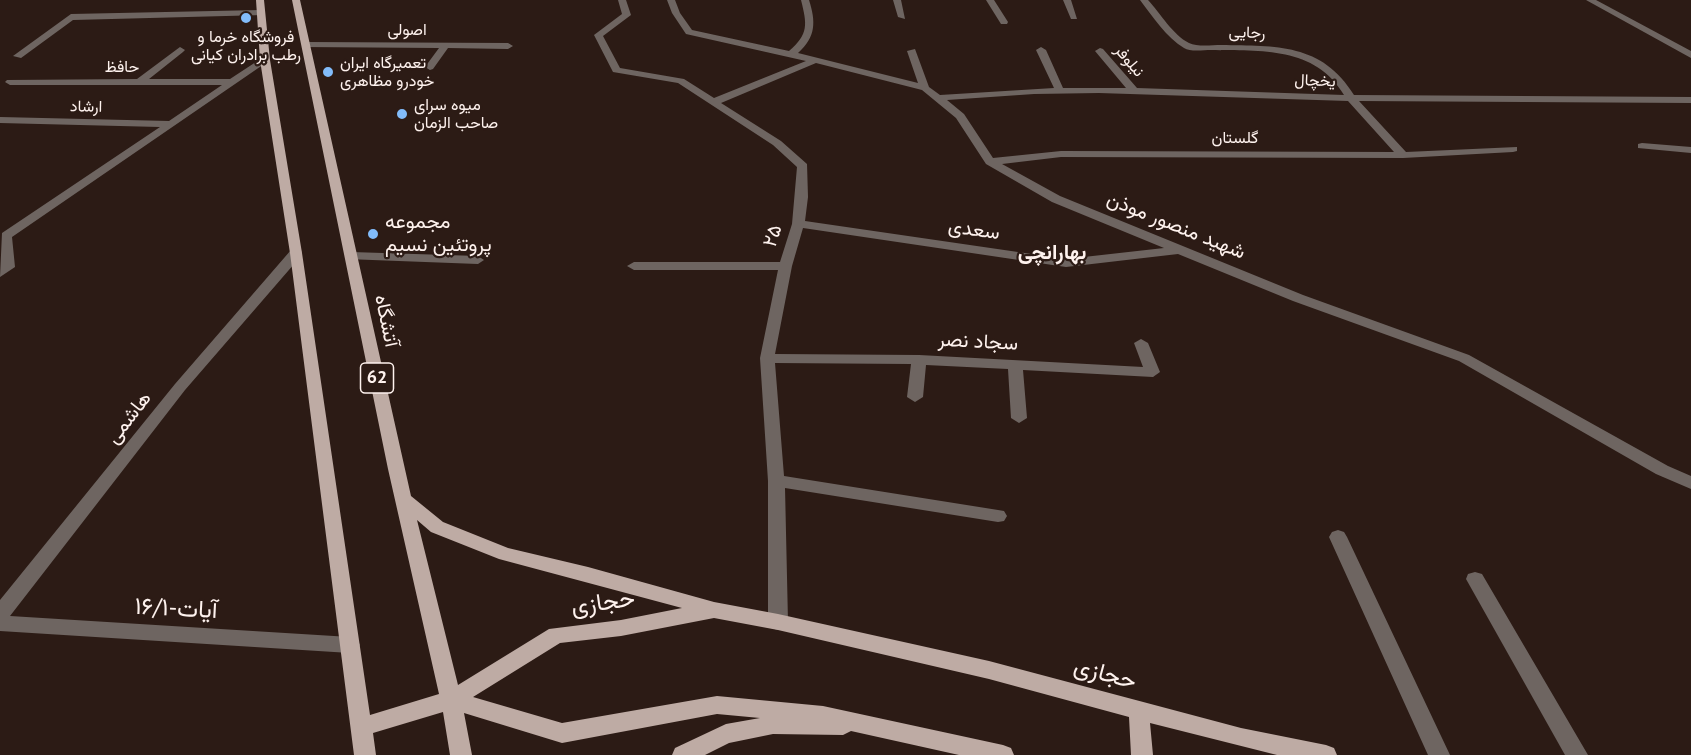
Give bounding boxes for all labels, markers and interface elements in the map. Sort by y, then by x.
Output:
marker: فروشگاه خرما و رطب برادران کیانی [239,11,253,25]
street label: اصولی [387,20,427,40]
street label: رجایی [1228,23,1266,43]
place label: فروشگاه خرما و رطب برادران کیانی [191,27,301,65]
street label: نیلوفر [1110,41,1148,81]
place label: تعمیرگاه ایران خودرو مظاهری [340,53,434,91]
street label: حافظ [105,57,139,77]
marker: تعمیرگاه ایران خودرو مظاهری [321,65,335,79]
street label: یخچال [1294,71,1336,91]
place label: میوه سرای صاحب الزمان [414,95,498,133]
street label: ارشاد [70,97,102,117]
marker: میوه سرای صاحب الزمان [395,107,409,121]
street label: گلستان [1212,128,1258,148]
street label: شهید منصور موذن [1103,187,1249,265]
place label: مجموعه پروتئین نسیم [385,210,492,257]
street label: سعدی [947,215,1001,245]
street label: ۲۵ [758,222,788,250]
marker: مجموعه پروتئین نسیم [366,227,380,241]
district label: بهارانچی [1018,240,1086,266]
street label: آتشگاه [369,293,403,349]
street label: سجاد نصر [937,328,1019,356]
road number: 62 [360,363,394,393]
street label: هاشمی [101,387,157,449]
street label: حجازی [569,584,637,622]
street label: ۱۶/۱-آیات [134,592,218,626]
street label: حجازی [1070,652,1140,696]

